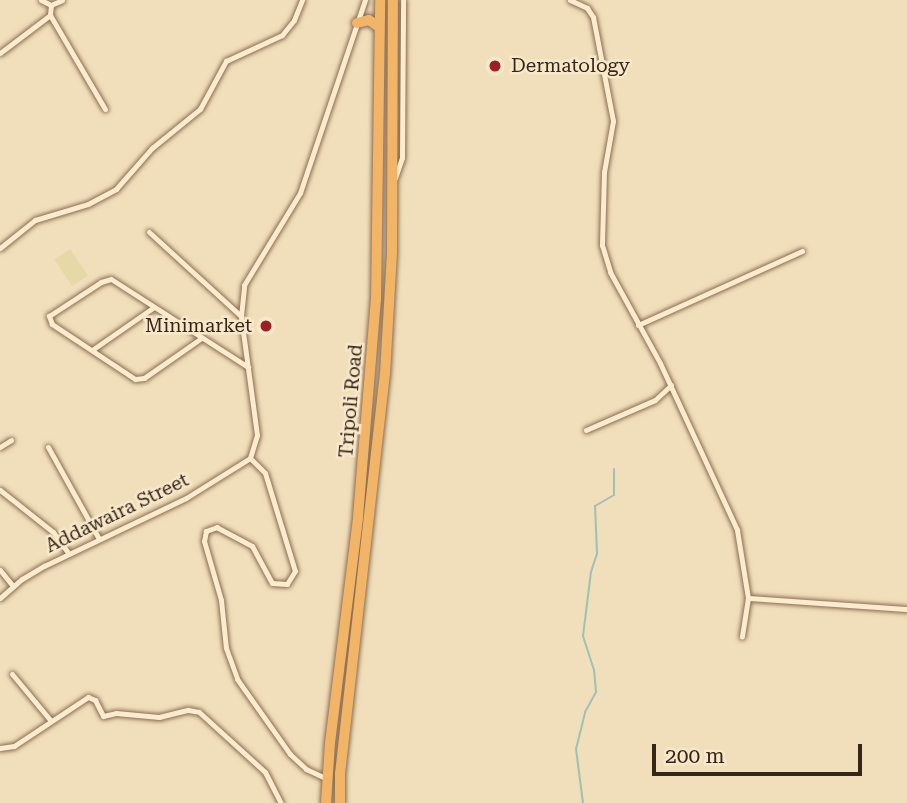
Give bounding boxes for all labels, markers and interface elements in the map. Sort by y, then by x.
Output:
place label: Dermatology [511,55,630,77]
marker: Dermatology [485,56,505,76]
place label: Minimarket [145,315,252,337]
marker: Minimarket [258,318,274,334]
street label: Tripoli Road [335,343,367,459]
street label: Addawaira Street [42,468,192,558]
scale bar [655,730,865,774]
text: 200 m [665,744,725,768]

